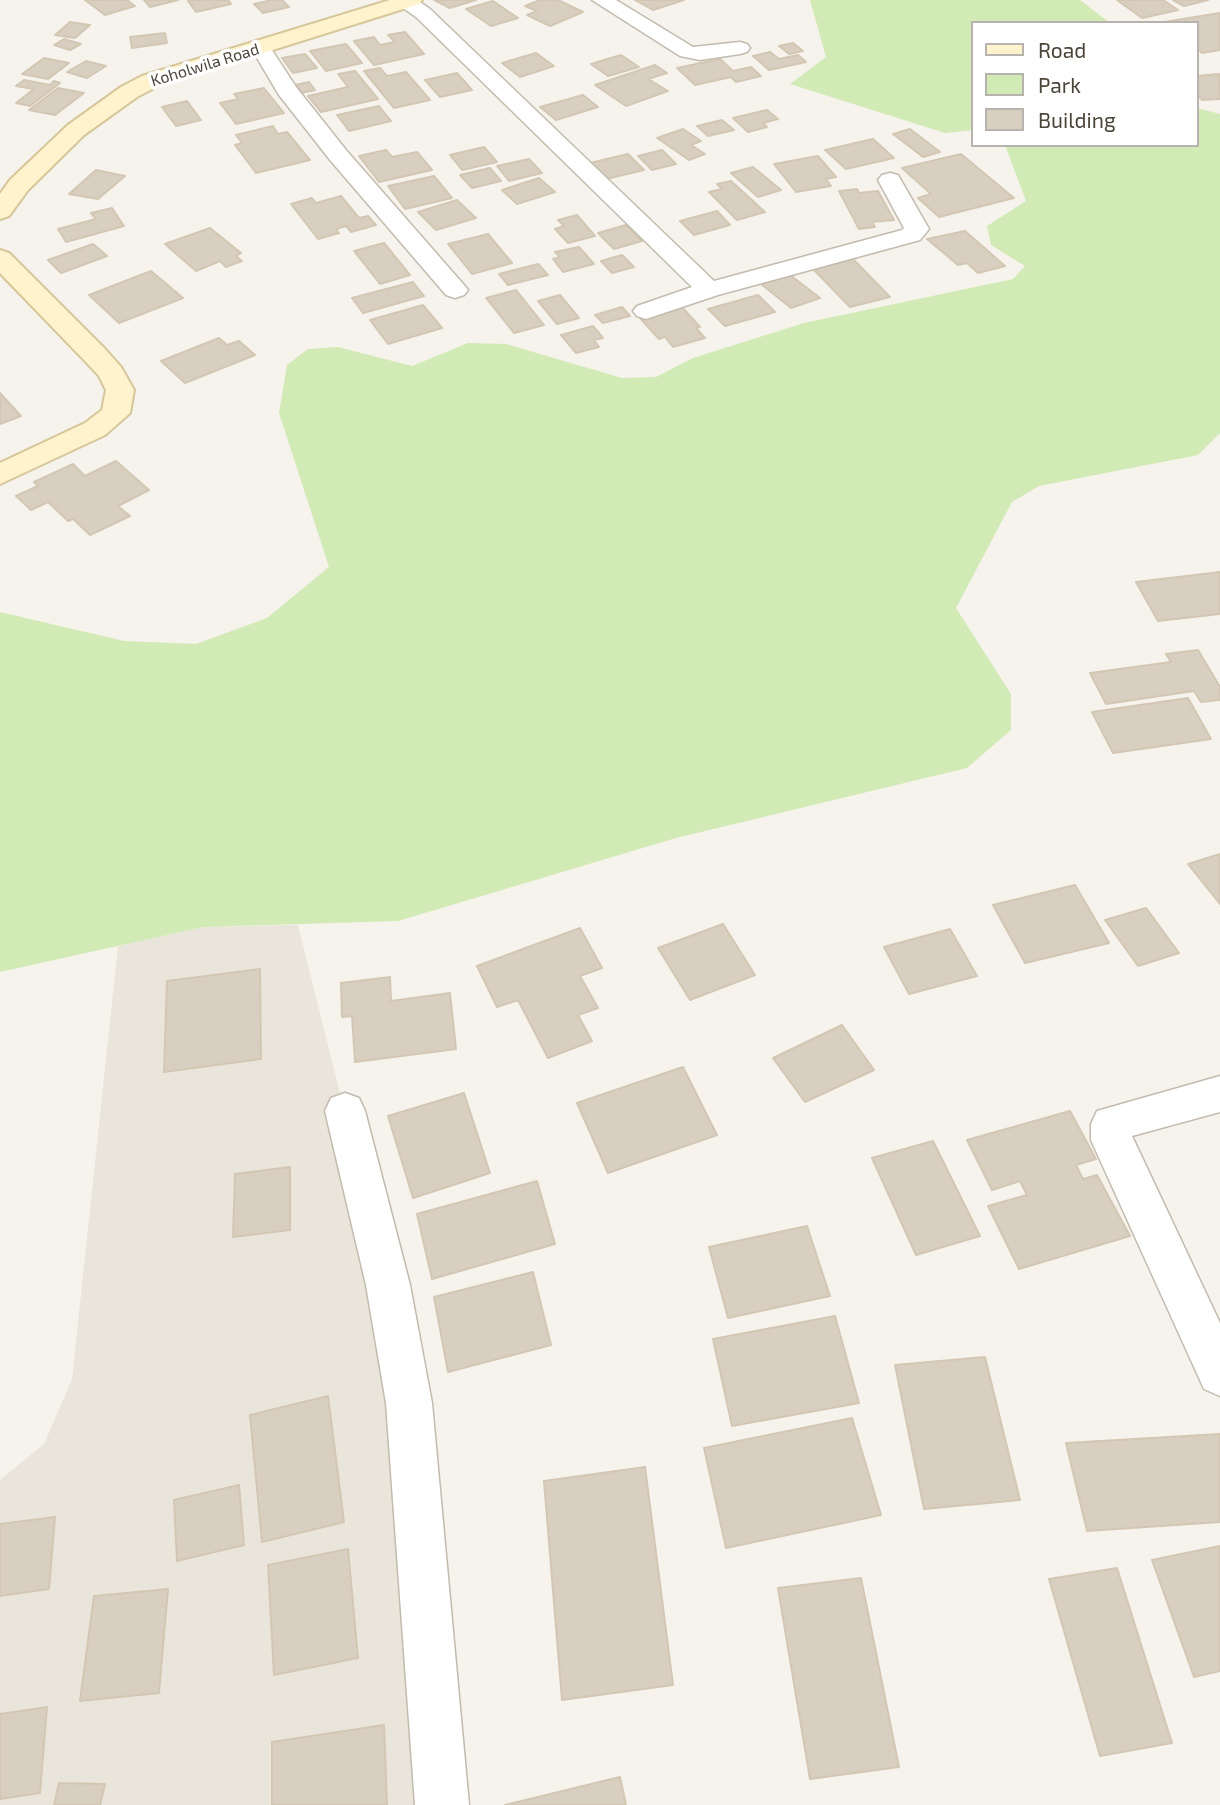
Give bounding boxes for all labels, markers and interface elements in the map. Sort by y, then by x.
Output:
legend [972,21,1199,147]
text: Road [1038,37,1086,62]
street label: Koholwila Road [148,39,262,91]
text: Park [1038,72,1081,97]
text: Building [1038,107,1116,132]

